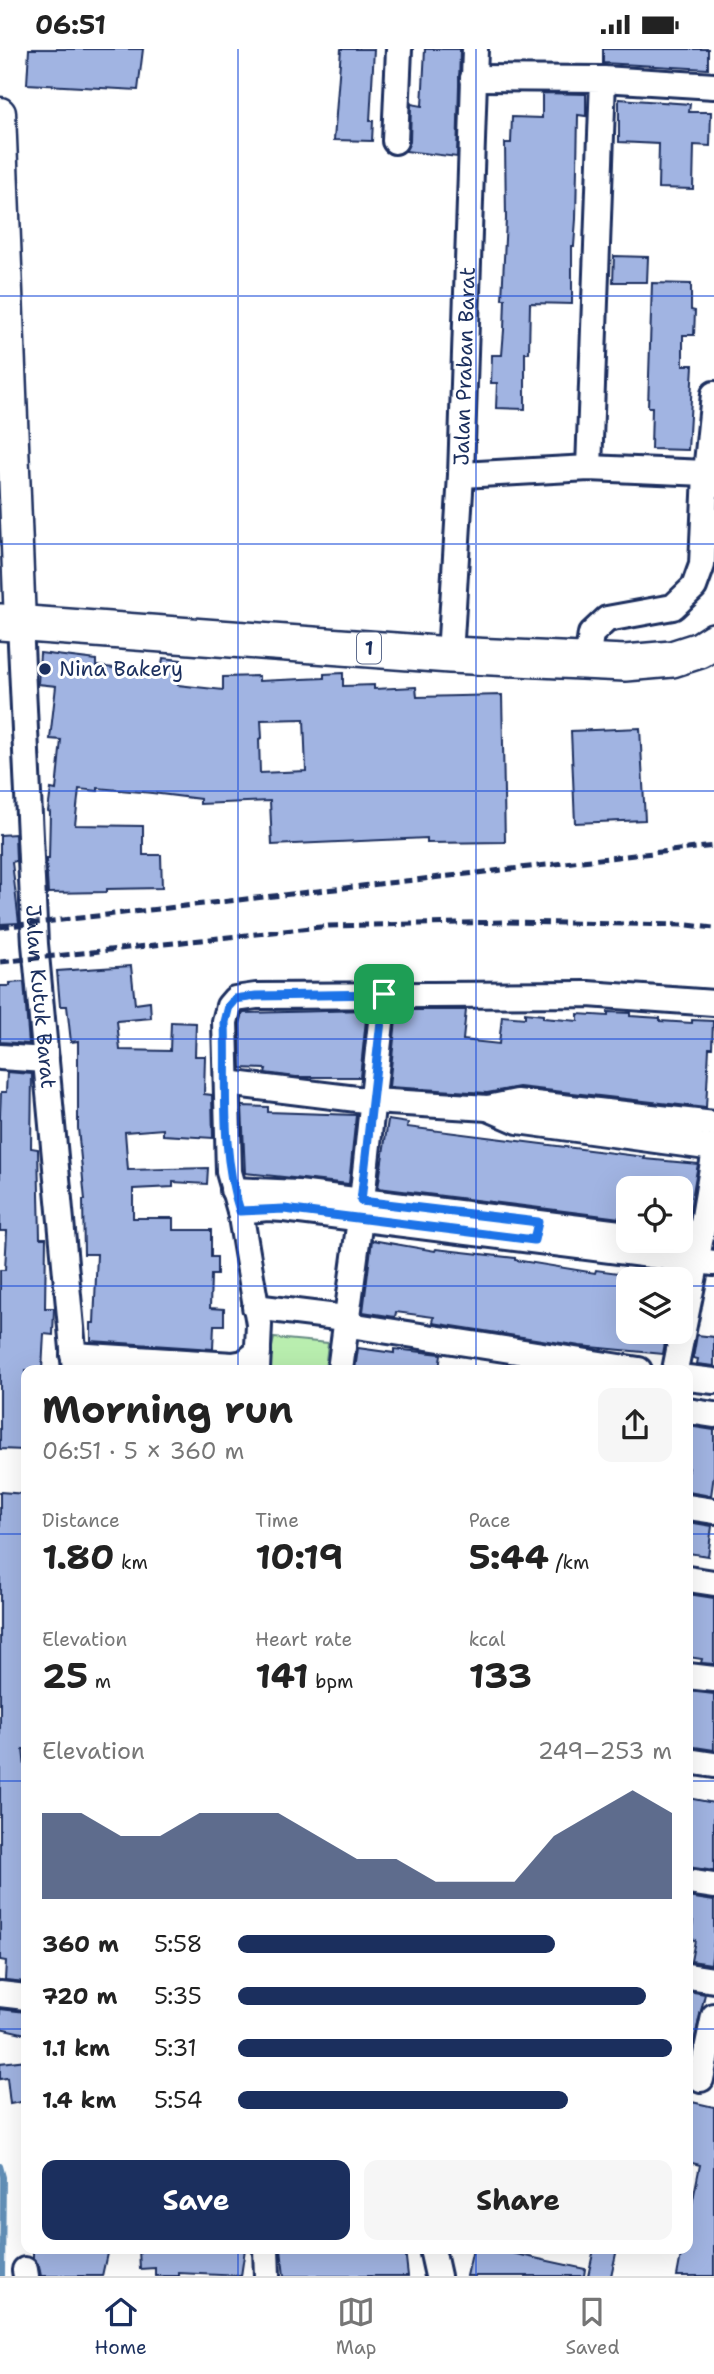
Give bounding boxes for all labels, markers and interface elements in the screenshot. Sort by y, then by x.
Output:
text: 06:51 [35,7,106,42]
street label: Jalan Praban Barat [447,266,482,466]
road number: 1 [357,633,381,663]
place label: Nina Bakery [59,655,183,683]
marker: Nina Bakery [37,661,53,677]
street label: Jalan Kutuk Barat [19,904,62,1090]
pin [354,964,414,1024]
icon: arrive [365,975,403,1013]
map controls [616,1176,693,1344]
button: locate [616,1176,693,1253]
button: layers [616,1267,693,1344]
text: Morning run [42,1384,293,1435]
button: share [598,1388,672,1462]
text: 06:51 · 5 × 360 m [42,1436,244,1466]
text: Distance [42,1508,120,1533]
text: Time [255,1508,299,1533]
text: Pace [469,1508,510,1533]
text: 1.80 [42,1533,115,1580]
text: 10:19 [255,1533,343,1580]
text: 5:44 [469,1533,549,1580]
text: km [115,1550,148,1575]
text: /km [549,1550,589,1575]
text: Elevation [42,1627,127,1652]
text: Heart rate [255,1627,352,1652]
text: kcal [469,1627,506,1652]
text: 25 [42,1652,88,1699]
text: 141 [255,1652,309,1699]
text: 133 [469,1652,532,1699]
text: m [88,1669,111,1694]
text: bpm [309,1669,353,1694]
text: Elevation [42,1736,145,1766]
text: 249–253 m [538,1736,672,1766]
text: 360 m [42,1929,119,1959]
text: 5:58 [154,1929,203,1959]
text: 720 m [42,1981,118,2011]
text: 5:35 [154,1981,202,2011]
text: 1.1 km [42,2033,110,2063]
text: 5:31 [154,2033,197,2063]
text: 1.4 km [42,2085,116,2115]
text: 5:54 [154,2085,203,2115]
button: Save [42,2160,350,2240]
button: Share [364,2160,672,2240]
tab: Home [95,2293,147,2360]
tab: Map [336,2293,376,2360]
tab: Saved [566,2293,619,2360]

